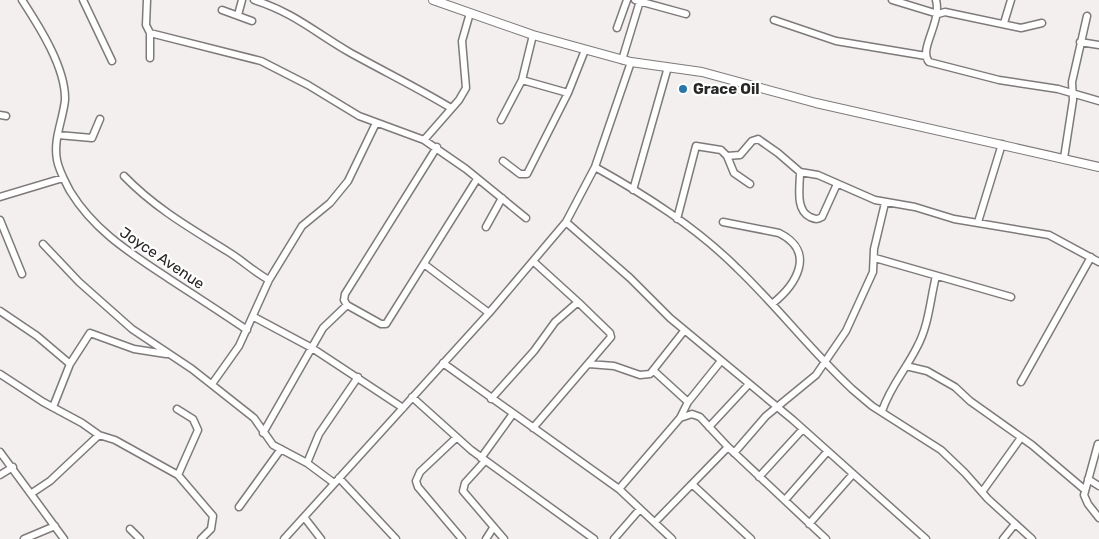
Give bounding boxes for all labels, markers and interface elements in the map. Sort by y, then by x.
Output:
place label: Grace Oil [693,80,760,98]
marker: Grace Oil [677,83,689,95]
street label: Joyce Avenue [116,223,208,293]

